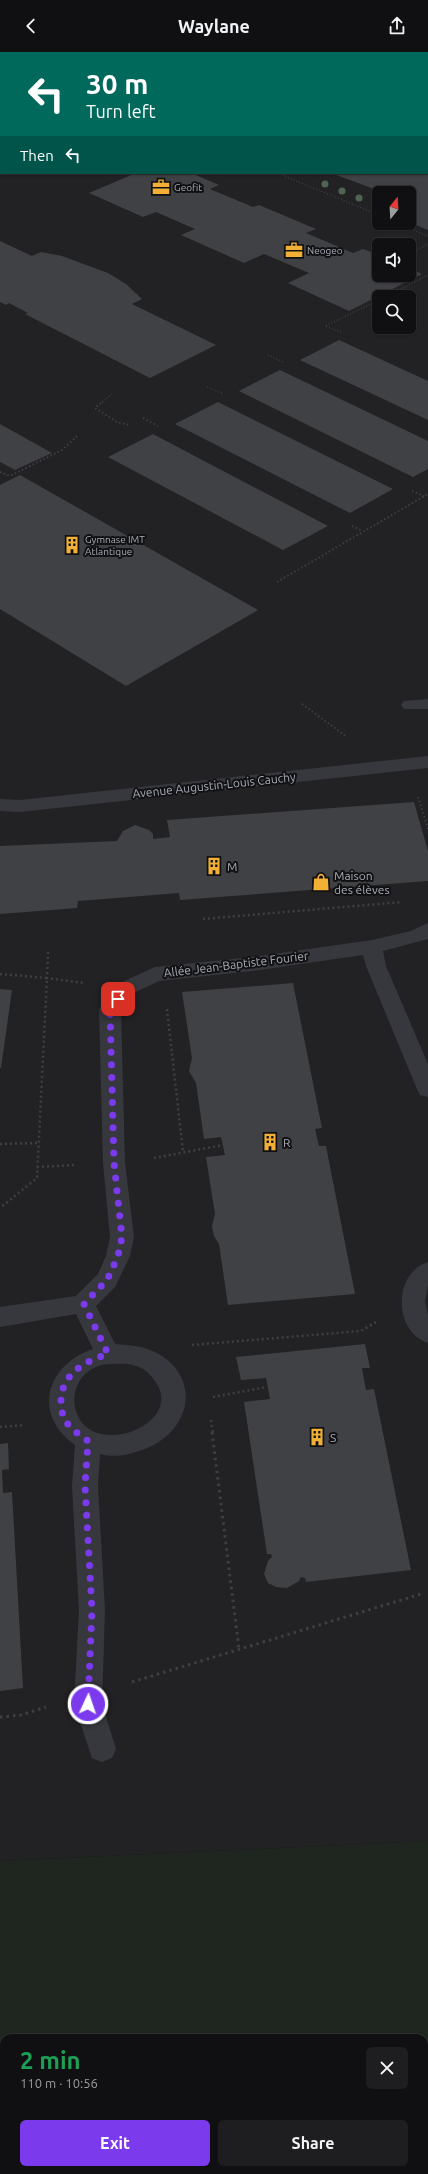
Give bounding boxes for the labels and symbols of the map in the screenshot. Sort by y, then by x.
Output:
office icon: Geofit [151,177,171,197]
place label: Geofit [174,182,202,193]
north arrow [372,186,416,230]
office icon: Neogeo [284,240,304,260]
place label: Neogeo [307,245,343,256]
place label: Gymnase IMT Atlantique [85,534,145,557]
building icon: Gymnase IMT Atlantique [62,535,82,555]
street label: Avenue Augustin-Louis Cauchy [132,770,296,800]
building icon: M [204,856,224,876]
place label: M [227,860,237,873]
place label: Maison des élèves [334,869,390,896]
shop icon: Maison des élèves [311,872,331,892]
street label: Allée Jean-Baptiste Fourier [163,949,310,979]
pin [101,982,135,1016]
building icon: R [260,1132,280,1152]
place label: R [283,1136,291,1149]
building icon: S [307,1427,327,1447]
place label: S [330,1431,336,1444]
position arrow [67,1683,109,1725]

